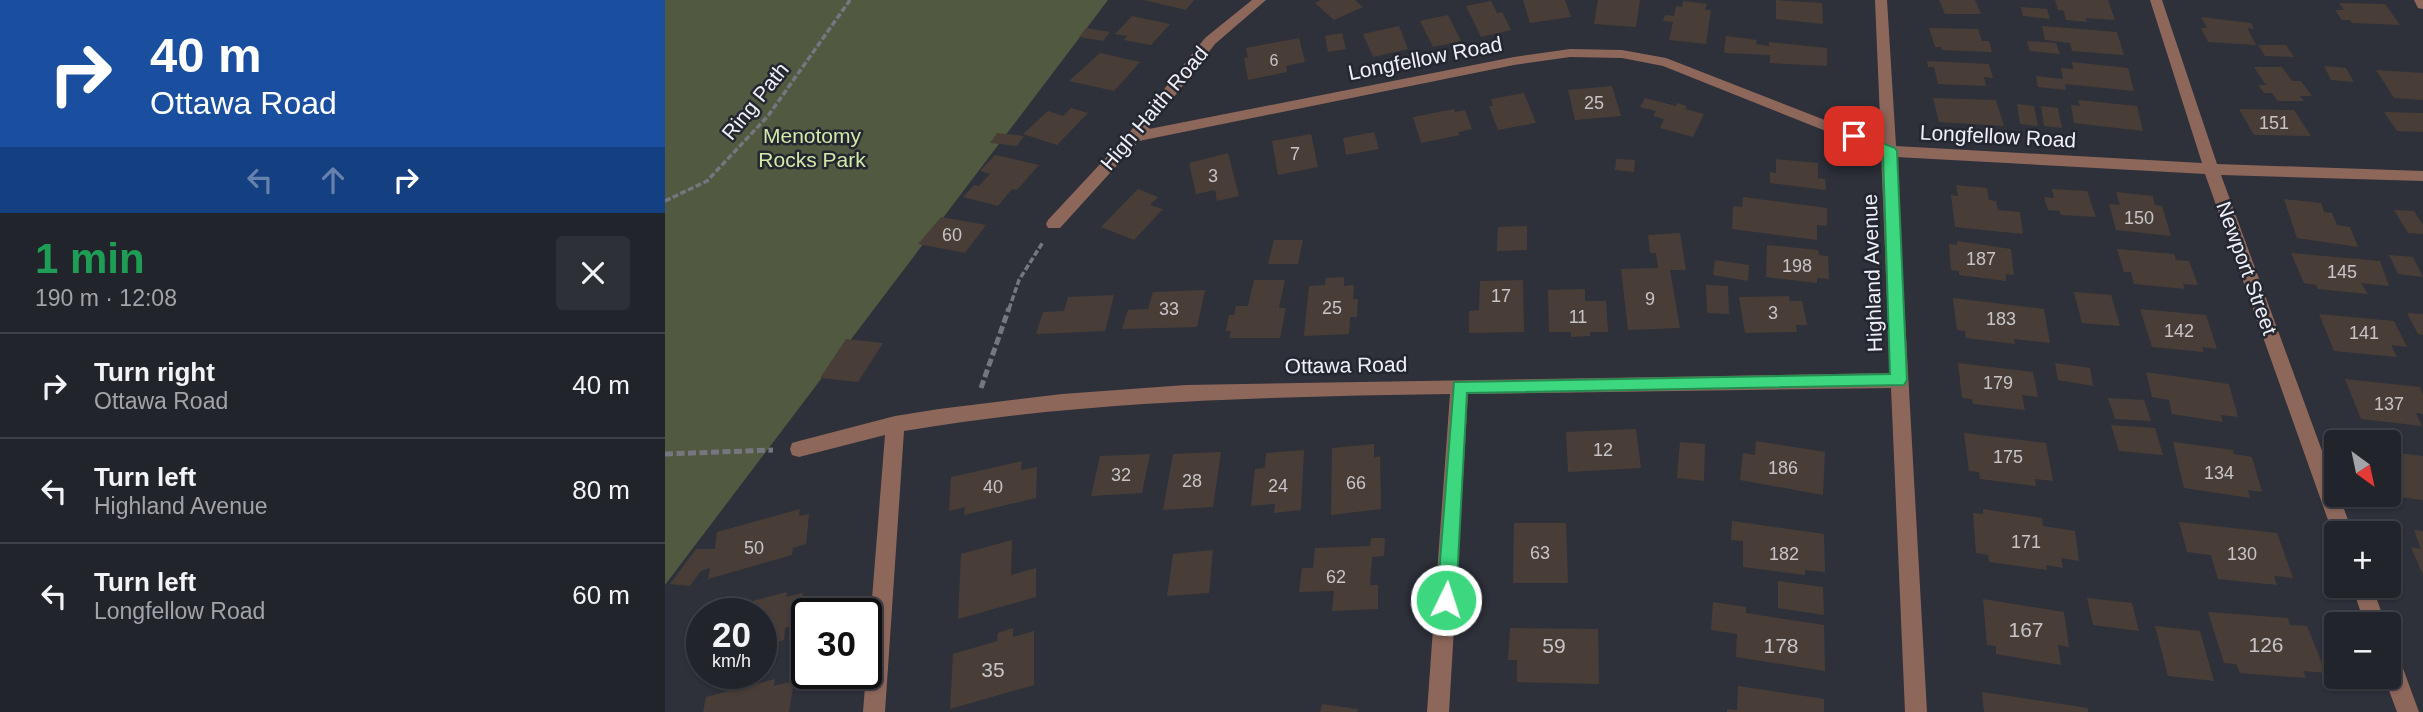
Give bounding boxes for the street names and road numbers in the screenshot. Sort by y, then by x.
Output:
street label: Longfellow Road [1346,32,1504,84]
street label: High Haith Road [1096,42,1212,174]
street label: Ring Path [717,58,793,144]
street label: Longfellow Road [1919,120,2077,152]
street label: Highland Avenue [1858,193,1886,353]
street label: Newport Street [2212,198,2282,338]
street label: Ottawa Road [1285,352,1407,378]

